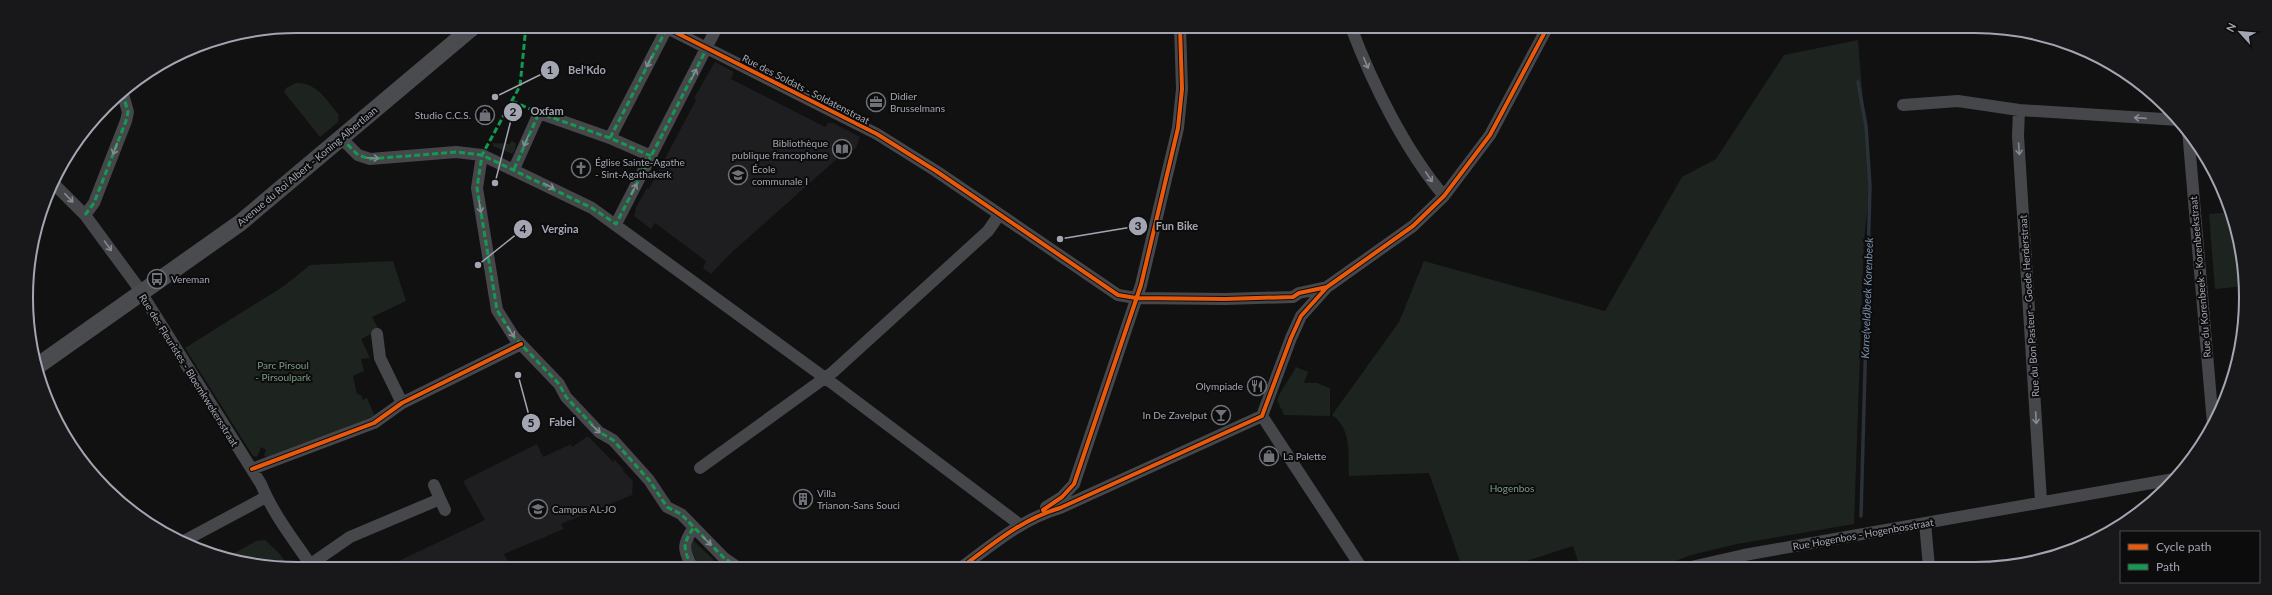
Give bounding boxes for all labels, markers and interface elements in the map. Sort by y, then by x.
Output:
north arrow [2220,12,2260,52]
text: N [2223,21,2238,34]
street label: Rue des Soldats - Soldatenstraat [740,52,872,127]
one-way arrow [645,56,653,68]
one-way arrow [1363,57,1370,69]
callout: Bel'Kdo [540,59,614,82]
text: 1 [547,62,554,77]
text: Bel'Kdo [568,63,606,76]
one-way arrow [690,68,698,80]
place label: Didier Brusselmans [890,90,945,114]
office icon: Didier Brusselmans [865,91,887,113]
callout: Oxfam [503,100,572,123]
street label: Avenue du Roi Albert - Koning Albertlaan [234,104,380,228]
shop icon: Studio C.C.S. [474,104,496,126]
text: 2 [510,104,517,119]
text: Oxfam [530,104,564,117]
place label: Studio C.C.S. [415,109,471,121]
one-way arrow [2134,114,2147,121]
one-way arrow [522,135,530,147]
place label: Bibliothèque publique francophone [732,137,828,161]
library icon: Bibliothèque publique francophone [831,138,853,160]
one-way arrow [110,142,118,154]
one-way arrow [2016,142,2023,155]
one-way arrow [366,154,379,162]
place label: Église Sainte-Agathe - Sint-Agathakerk [595,156,685,180]
church icon: Église Sainte-Agathe - Sint-Agathakerk [570,157,592,179]
place label: École communale I [752,163,808,187]
school or university icon: École communale I [727,164,749,186]
one-way arrow [1425,171,1433,182]
one-way arrow [543,183,555,190]
one-way arrow [631,183,638,195]
one-way arrow [64,193,74,203]
street label: Rue du Korenbeek - Korenbeekstraat [2187,195,2213,358]
one-way arrow [476,200,484,213]
street label: Rue du Bon Pasteur - Goede Herderstraat [2017,214,2041,397]
callout: Fun Bike [1128,215,1207,238]
callout: Vergina [513,218,586,241]
text: 3 [1135,218,1142,233]
text: Fun Bike [1156,219,1198,232]
text: 4 [520,221,527,236]
text: Vergina [540,222,579,235]
water label: Karre(veld)beek Korenbeek [1858,236,1875,359]
one-way arrow [104,241,112,252]
bus stop icon: Vereman [146,268,168,290]
place label: Vereman [171,273,210,285]
street label: Rue des Fleuristes - Bloemkwekersstraat [137,292,241,449]
one-way arrow [507,326,515,337]
park label: Parc Pirsoul - Pirsoulpark [255,359,312,383]
restaurant icon: Olympiade [1246,375,1268,397]
place label: Olympiade [1195,380,1243,392]
bar icon: In De Zavelput [1210,404,1232,426]
place label: In De Zavelput [1142,409,1207,421]
callout: Fabel [521,411,583,434]
one-way arrow [2033,411,2040,424]
text: 5 [528,415,535,430]
text: Fabel [549,415,575,428]
one-way arrow [591,424,601,433]
shop icon: La Palette [1258,445,1280,467]
place label: La Palette [1283,450,1326,462]
park label: Hogenbos [1490,482,1534,494]
place label: Villa Trianon-Sans Souci [817,487,900,511]
building icon: Villa Trianon-Sans Souci [792,488,814,510]
school or university icon: Campus AL-JO [527,498,549,520]
place label: Campus AL-JO [552,503,616,515]
street label: Rue Hogenbos - Hogenbosstraat [1792,516,1935,552]
legend [2120,531,2260,583]
one-way arrow [702,536,712,546]
text: Cycle path [2156,539,2211,554]
text: Path [2156,559,2180,574]

